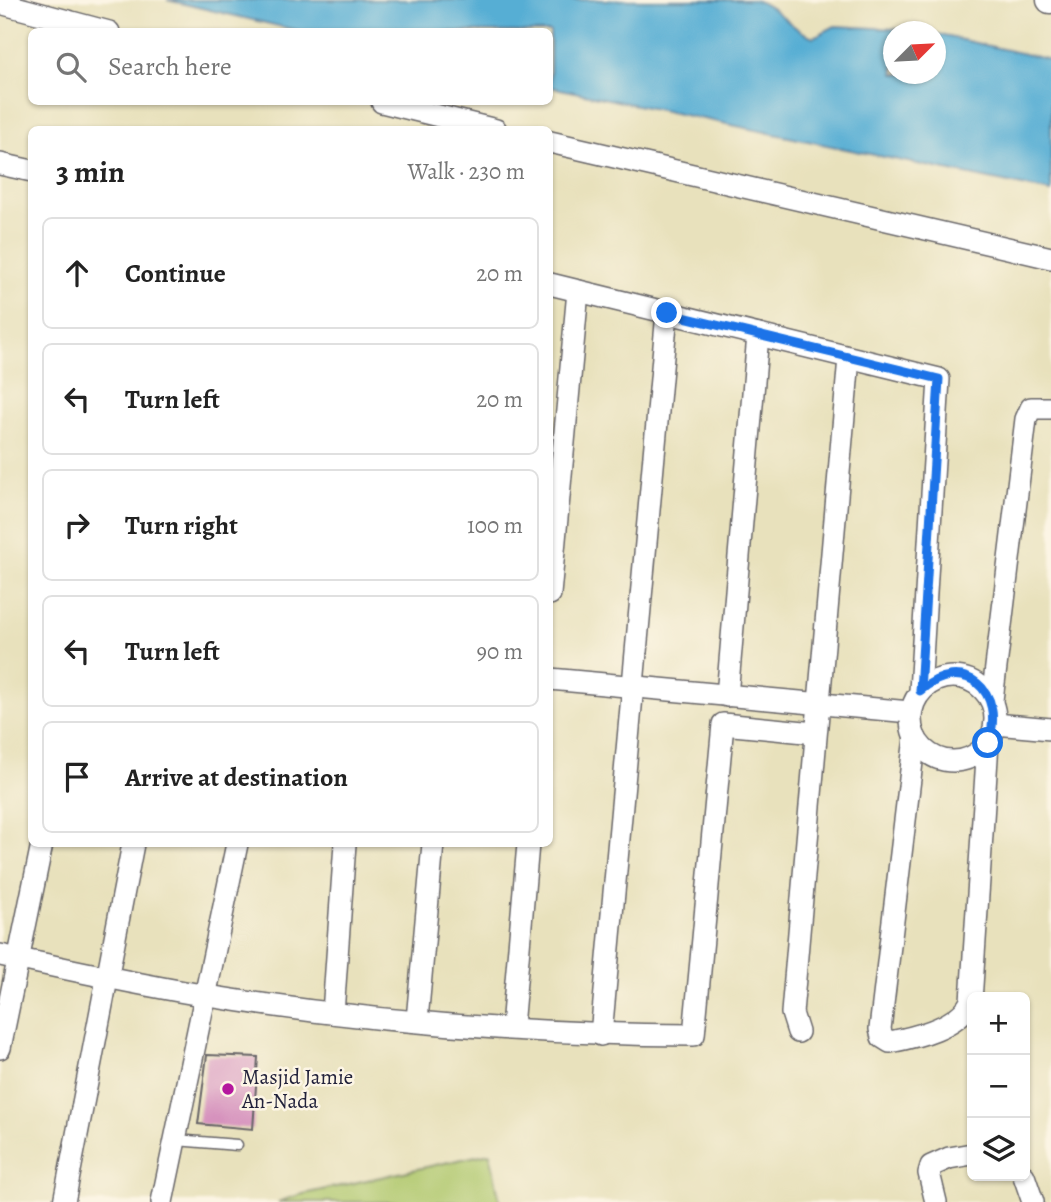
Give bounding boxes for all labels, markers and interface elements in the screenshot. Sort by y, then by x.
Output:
north arrow [883,21,946,84]
search box [28,28,553,105]
icon: search [52,48,90,86]
text: Search here [108,49,232,84]
text: 3 min [56,152,125,192]
text: Walk · 230 m [408,156,525,187]
icon: ahead [58,254,96,292]
text: Continue [125,256,226,291]
text: 20 m [476,258,523,289]
route end [651,297,682,328]
icon: left [58,380,96,418]
text: Turn left [125,382,220,417]
text: 20 m [476,384,523,415]
icon: right [58,506,96,544]
text: Turn right [125,508,238,543]
text: 100 m [467,510,523,541]
icon: left [58,632,96,670]
text: Turn left [125,634,220,669]
text: 90 m [477,636,523,667]
route start [972,727,1003,758]
icon: arrive [58,758,96,796]
text: Arrive at destination [125,760,348,795]
map controls [967,992,1030,1181]
button: + [967,992,1030,1055]
button: − [967,1055,1030,1118]
place label: Masjid Jamie An-Nada [241,1063,353,1115]
marker: Masjid Jamie An-Nada [220,1081,236,1097]
button: layers [967,1118,1030,1181]

